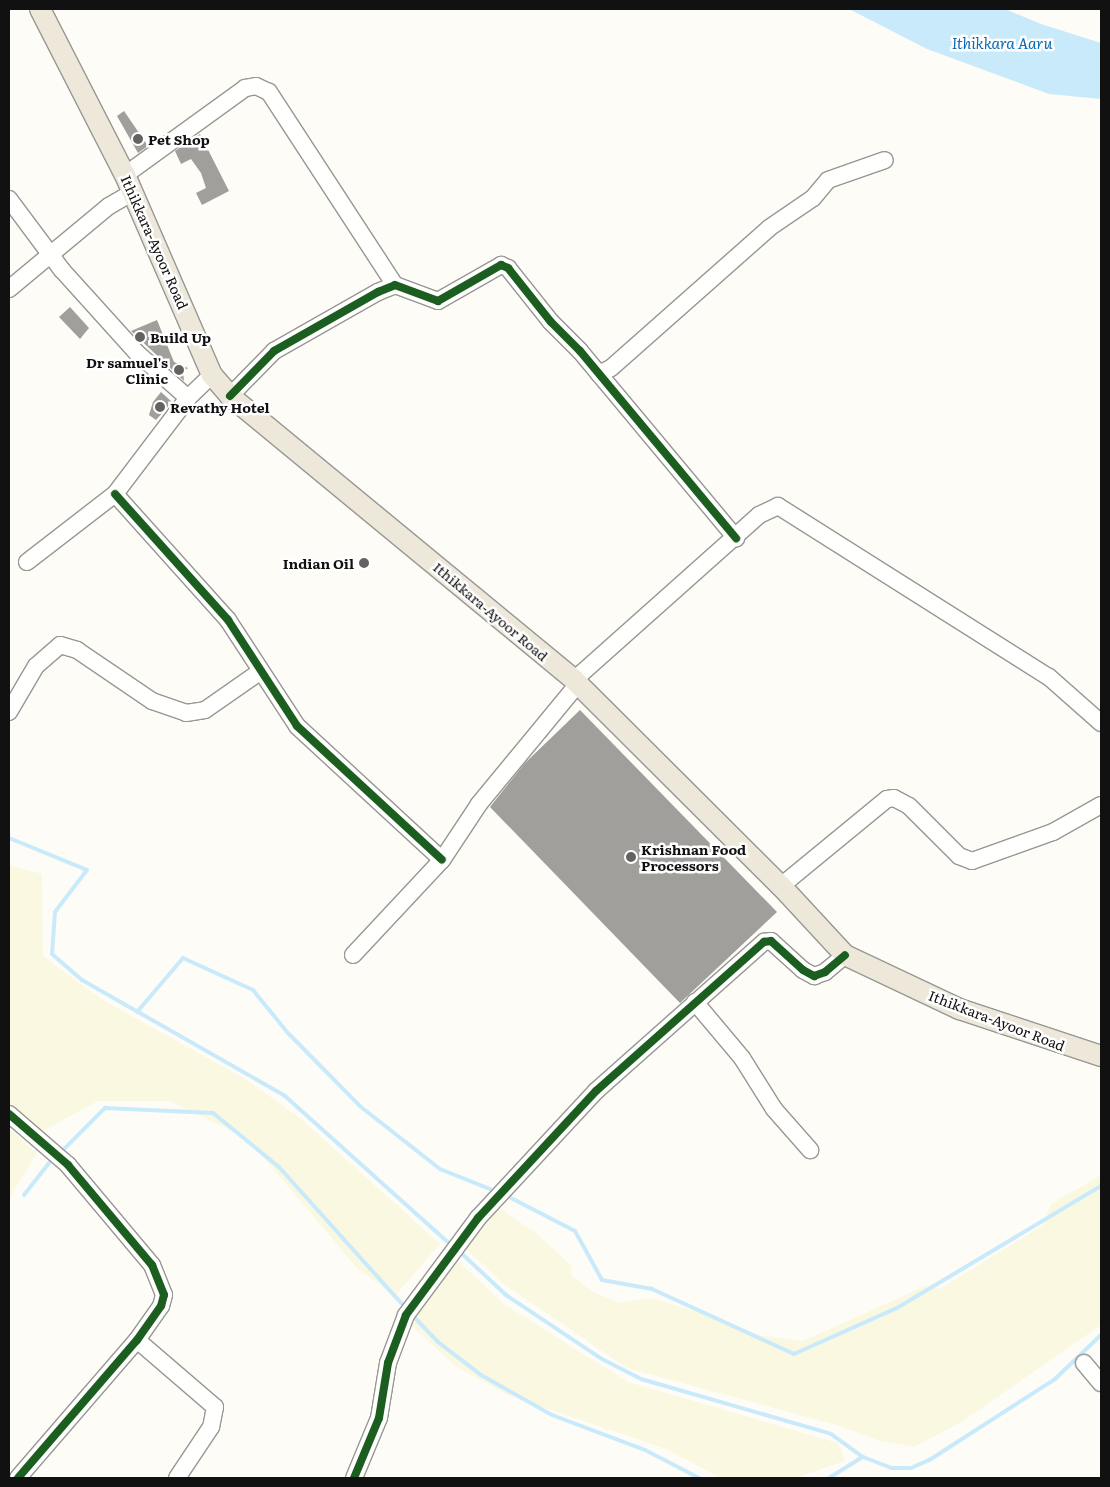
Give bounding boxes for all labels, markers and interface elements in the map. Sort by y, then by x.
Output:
water label: Ithikkara Aaru [952,34,1052,52]
place label: Pet Shop [148,131,210,147]
marker: Pet Shop [132,133,144,145]
street label: Ithikkara-Ayoor Road [118,173,192,311]
place label: Build Up [150,329,211,345]
marker: Build Up [134,331,146,343]
place label: Dr samuel's Clinic [86,354,168,387]
marker: Dr samuel's Clinic [172,363,186,377]
place label: Revathy Hotel [170,399,270,415]
marker: Revathy Hotel [154,401,166,413]
place label: Indian Oil [283,555,354,571]
marker: Indian Oil [358,557,370,569]
street label: Ithikkara-Ayoor Road [430,558,552,664]
place label: Krishnan Food Processors [641,841,746,874]
marker: Krishnan Food Processors [625,851,637,863]
street label: Ithikkara-Ayoor Road [926,986,1068,1054]

